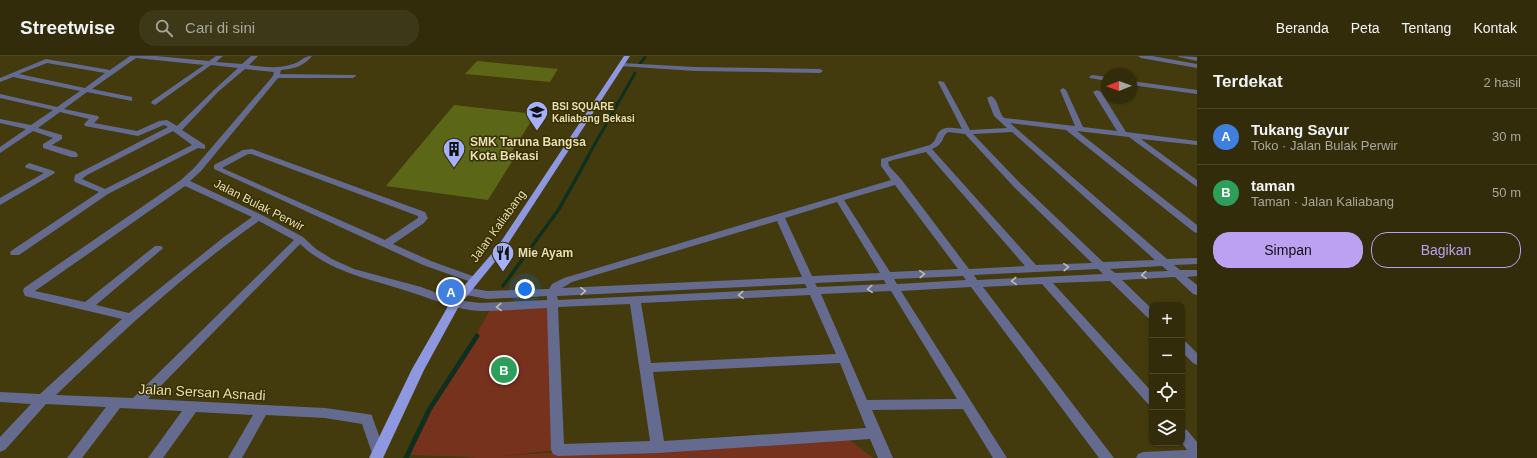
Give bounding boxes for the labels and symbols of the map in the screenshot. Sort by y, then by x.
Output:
north arrow [1101,68,1137,104]
school or university icon: BSI SQUARE Kaliabang Bekasi [524,99,550,132]
place label: BSI SQUARE Kaliabang Bekasi [552,101,635,124]
place label: SMK Taruna Bangsa Kota Bekasi [470,135,586,163]
building icon: SMK Taruna Bangsa Kota Bekasi [441,136,467,169]
street label: Jalan Bulak Perwir [212,176,306,234]
street label: Jalan Kaliabang [467,187,529,265]
restaurant icon: Mie Ayam [490,240,516,273]
place label: Mie Ayam [518,246,573,260]
one-way arrow [1063,263,1069,271]
one-way arrow [919,270,925,278]
one-way arrow [1141,271,1147,279]
pin: A [438,277,464,307]
one-way arrow [1011,277,1017,286]
your location [515,279,535,299]
one-way arrow [867,284,873,293]
one-way arrow [580,286,586,295]
one-way arrow [738,291,744,299]
one-way arrow [496,302,502,311]
pin: B [491,355,517,385]
street label: Jalan Sersan Asnadi [138,381,266,403]

